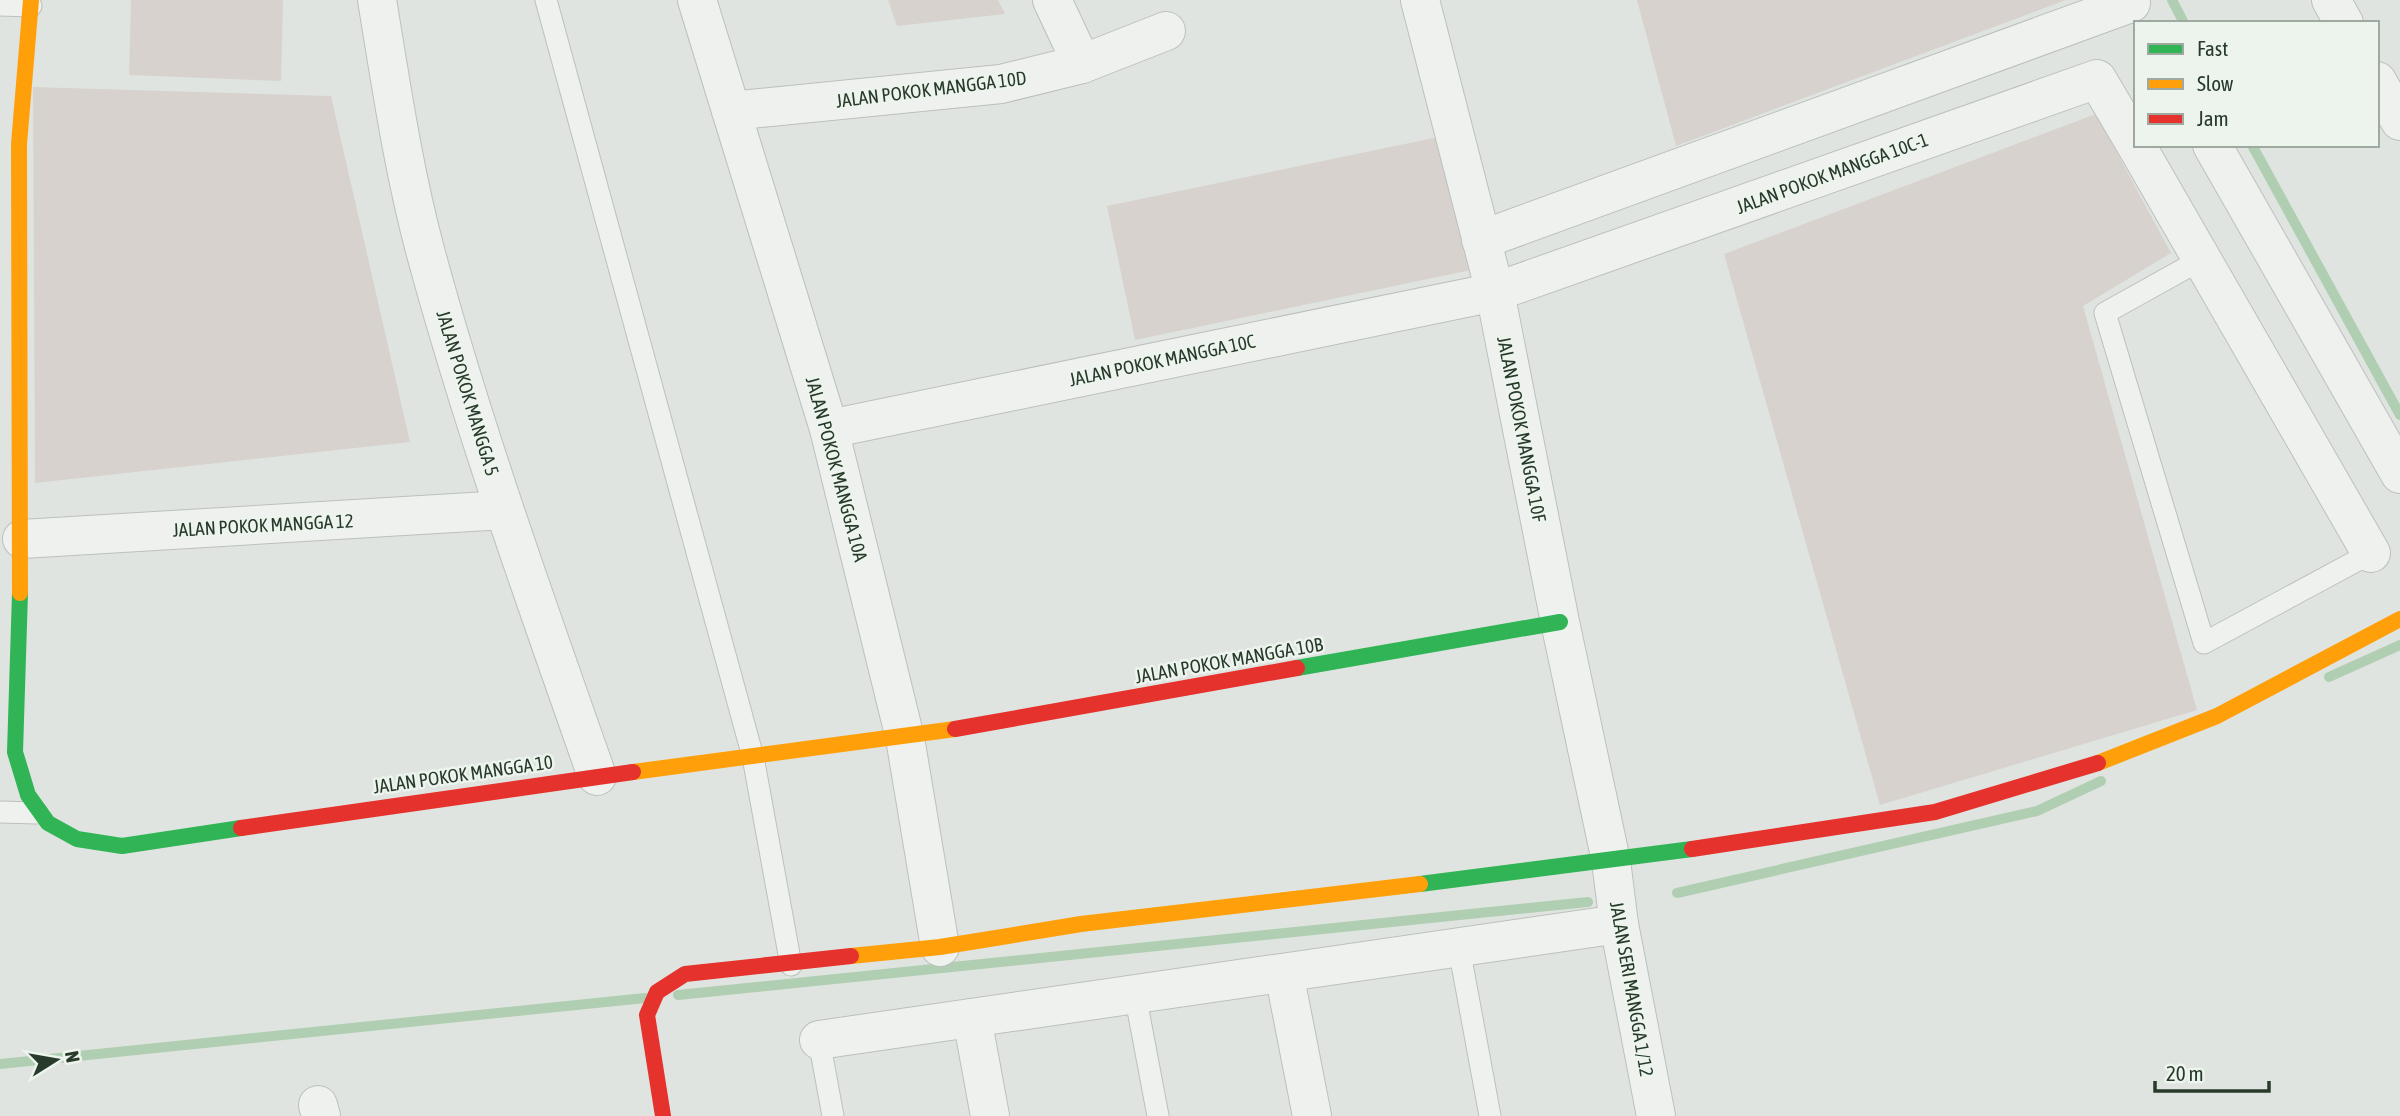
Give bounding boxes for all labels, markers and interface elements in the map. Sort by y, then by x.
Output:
legend [2134,21,2379,147]
text: Fast [2197,36,2228,60]
street label: JALAN POKOK MANGGA 10D [834,66,1028,112]
text: Slow [2197,71,2234,95]
text: Jam [2197,106,2229,130]
street label: JALAN POKOK MANGGA 10C-1 [1733,128,1931,218]
street label: JALAN POKOK MANGGA 5 [432,307,504,479]
street label: JALAN POKOK MANGGA 10C [1067,329,1258,390]
street label: JALAN POKOK MANGGA 10F [1493,334,1551,524]
street label: JALAN POKOK MANGGA 10A [802,374,872,565]
street label: JALAN POKOK MANGGA 12 [172,509,354,541]
street label: JALAN POKOK MANGGA 10B [1133,633,1325,687]
street label: JALAN POKOK MANGGA 10 [372,750,554,798]
street label: JALAN SERI MANGGA 1/12 [1606,900,1658,1078]
north arrow [21,1025,91,1095]
text: N [61,1049,85,1064]
scale bar [2155,1050,2269,1094]
text: 20 m [2166,1061,2204,1085]

